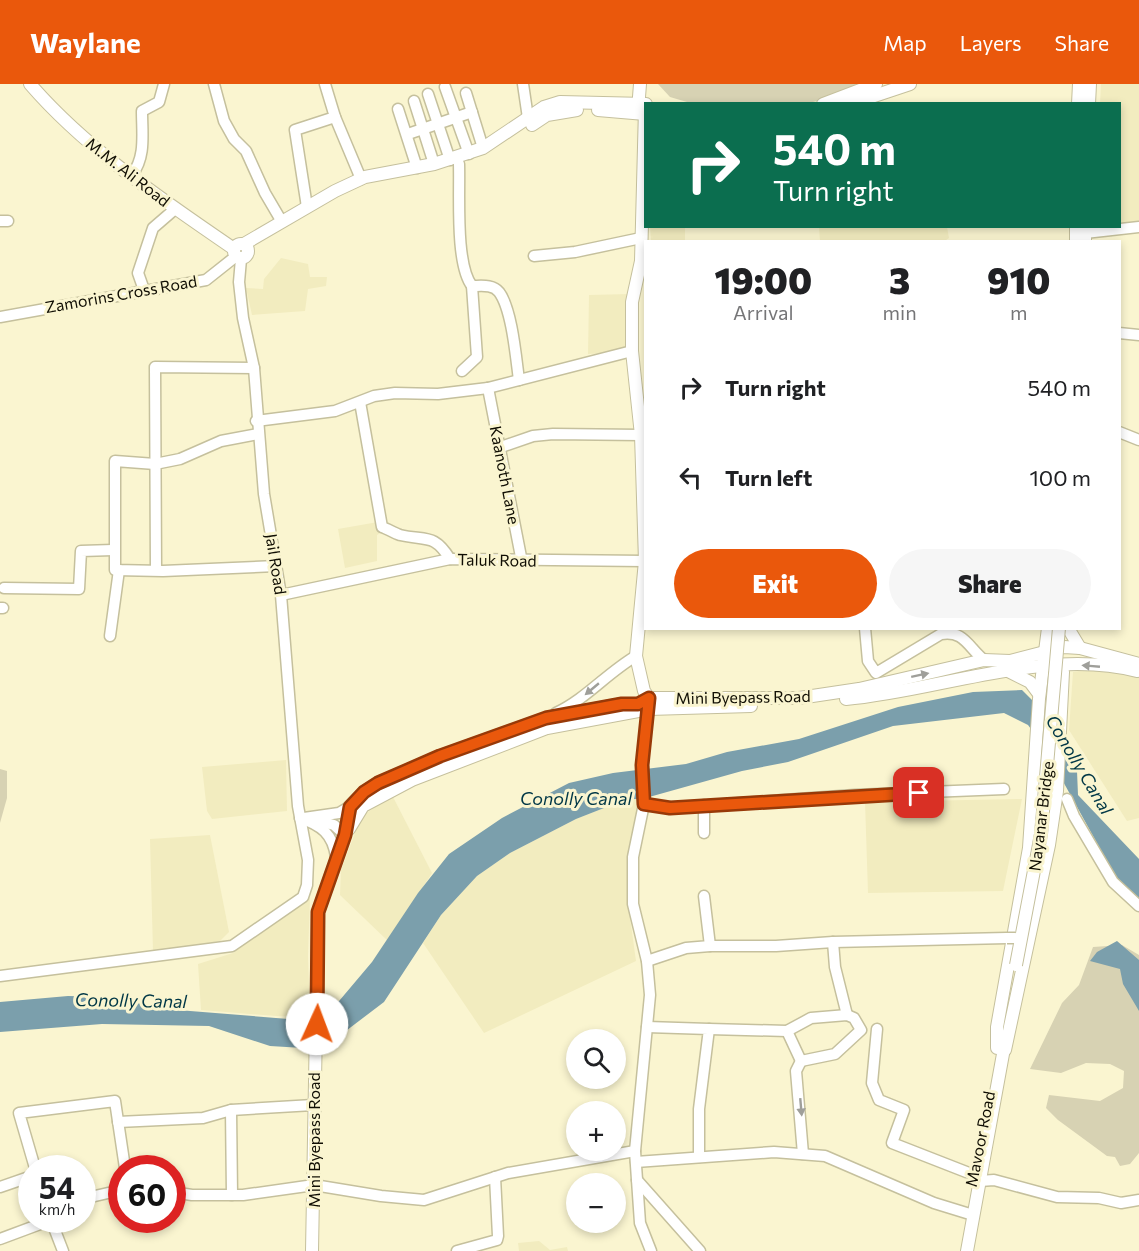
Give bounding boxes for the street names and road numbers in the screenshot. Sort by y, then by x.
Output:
street label: M.M. Ali Road [83,133,174,210]
street label: Zamorins Cross Road [43,271,198,316]
street label: Kaanoth Lane [487,424,524,526]
street label: Jail Road [262,532,291,596]
street label: Taluk Road [457,549,537,570]
street label: Mini Byepass Road [675,686,811,707]
street label: Nayanar Bridge [1024,760,1057,872]
street label: Mini Byepass Road [304,1072,323,1208]
street label: Mavoor Road [961,1089,998,1188]

